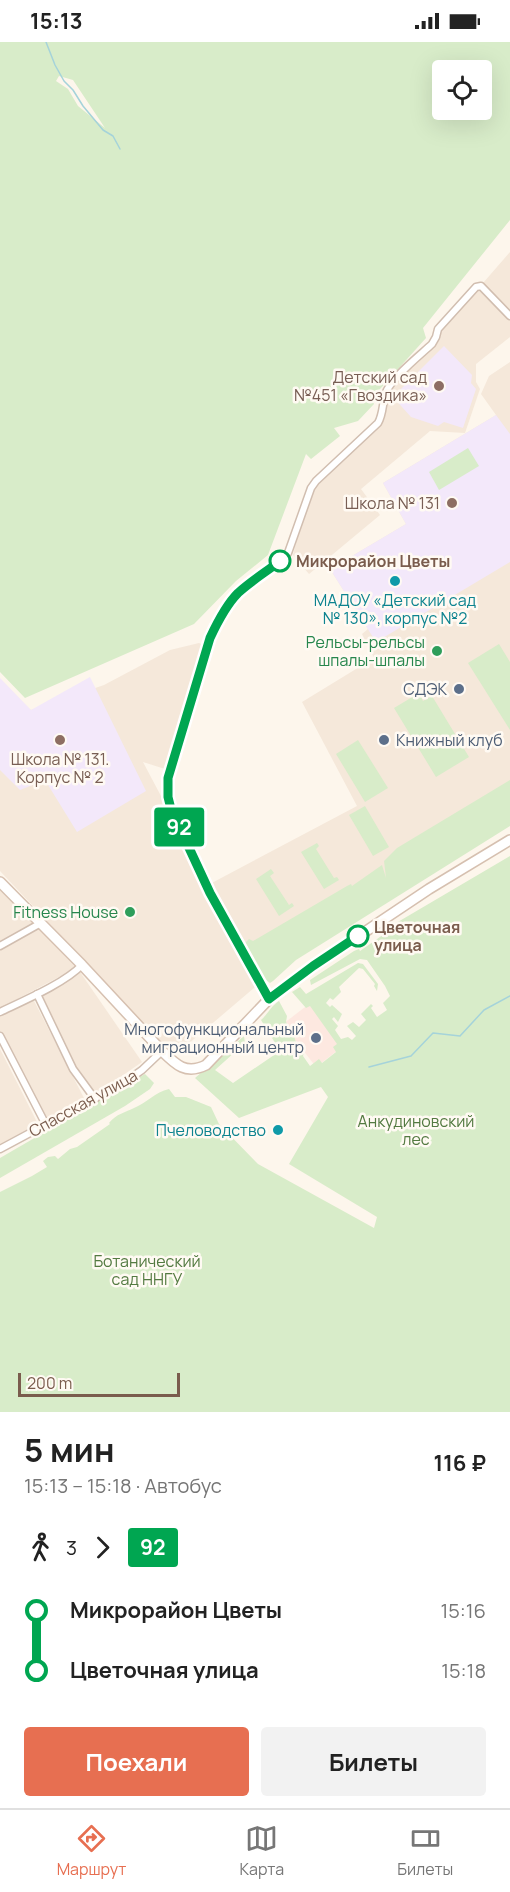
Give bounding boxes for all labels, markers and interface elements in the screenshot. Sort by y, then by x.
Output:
text: 15:13 [30,6,83,36]
map controls [432,60,492,120]
button: locate [432,60,492,120]
place label: Детский сад №451 «Гвоздика» [294,366,427,406]
marker: Детский сад №451 «Гвоздика» [432,379,446,393]
place label: Школа № 131 [345,492,440,514]
marker: Школа № 131 [445,496,459,510]
marker: Микрорайон Цветы [269,550,291,572]
place label: Микрорайон Цветы [296,550,450,572]
marker: МАДОУ «Детский сад № 130», корпус №2 [388,574,402,588]
place label: МАДОУ «Детский сад № 130», корпус №2 [314,589,477,629]
place label: Рельсы-рельсы шпалы-шпалы [306,631,425,671]
marker: Рельсы-рельсы шпалы-шпалы [430,644,444,658]
place label: СДЭК [403,678,448,700]
marker: СДЭК [452,682,466,696]
place label: Книжный клуб [396,729,502,751]
marker: Школа № 131. Корпус № 2 [53,733,67,747]
marker: Книжный клуб [377,733,391,747]
place label: Школа № 131. Корпус № 2 [11,748,109,788]
line badge: 92 [152,808,206,846]
text: 92 [166,813,192,841]
place label: Fitness House [13,901,118,923]
marker: Fitness House [123,905,137,919]
place label: Цветочная улица [374,916,460,956]
marker: Цветочная улица [347,925,369,947]
place label: Многофункциональный миграционный центр [124,1018,304,1058]
marker: Многофункциональный миграционный центр [309,1031,323,1045]
street label: Спасская улица [25,1064,141,1142]
park label: Анкудиновский лес [358,1110,474,1150]
place label: Пчеловодство [156,1119,266,1141]
marker: Пчеловодство [271,1123,285,1137]
park label: Ботанический сад ННГУ [93,1250,201,1290]
scale bar [18,1370,180,1398]
text: 200 m [27,1372,72,1394]
text: 5 мин [24,1427,114,1472]
text: 116 ₽ [434,1448,486,1478]
text: 15:13 – 15:18 · Автобус [24,1472,222,1499]
icon: walk [24,1531,57,1564]
icon: forward [86,1531,119,1564]
text: 92 [140,1533,166,1561]
text: 3 [66,1534,77,1561]
text: Микрорайон Цветы [70,1595,282,1625]
text: 15:16 [440,1597,486,1624]
text: Цветочная улица [70,1655,259,1685]
text: 15:18 [441,1657,486,1684]
button: Поехали [24,1727,249,1796]
button: Билеты [261,1727,486,1796]
tab: Маршрут [57,1822,126,1880]
tab: Карта [240,1822,284,1880]
tab: Билеты [397,1822,453,1880]

